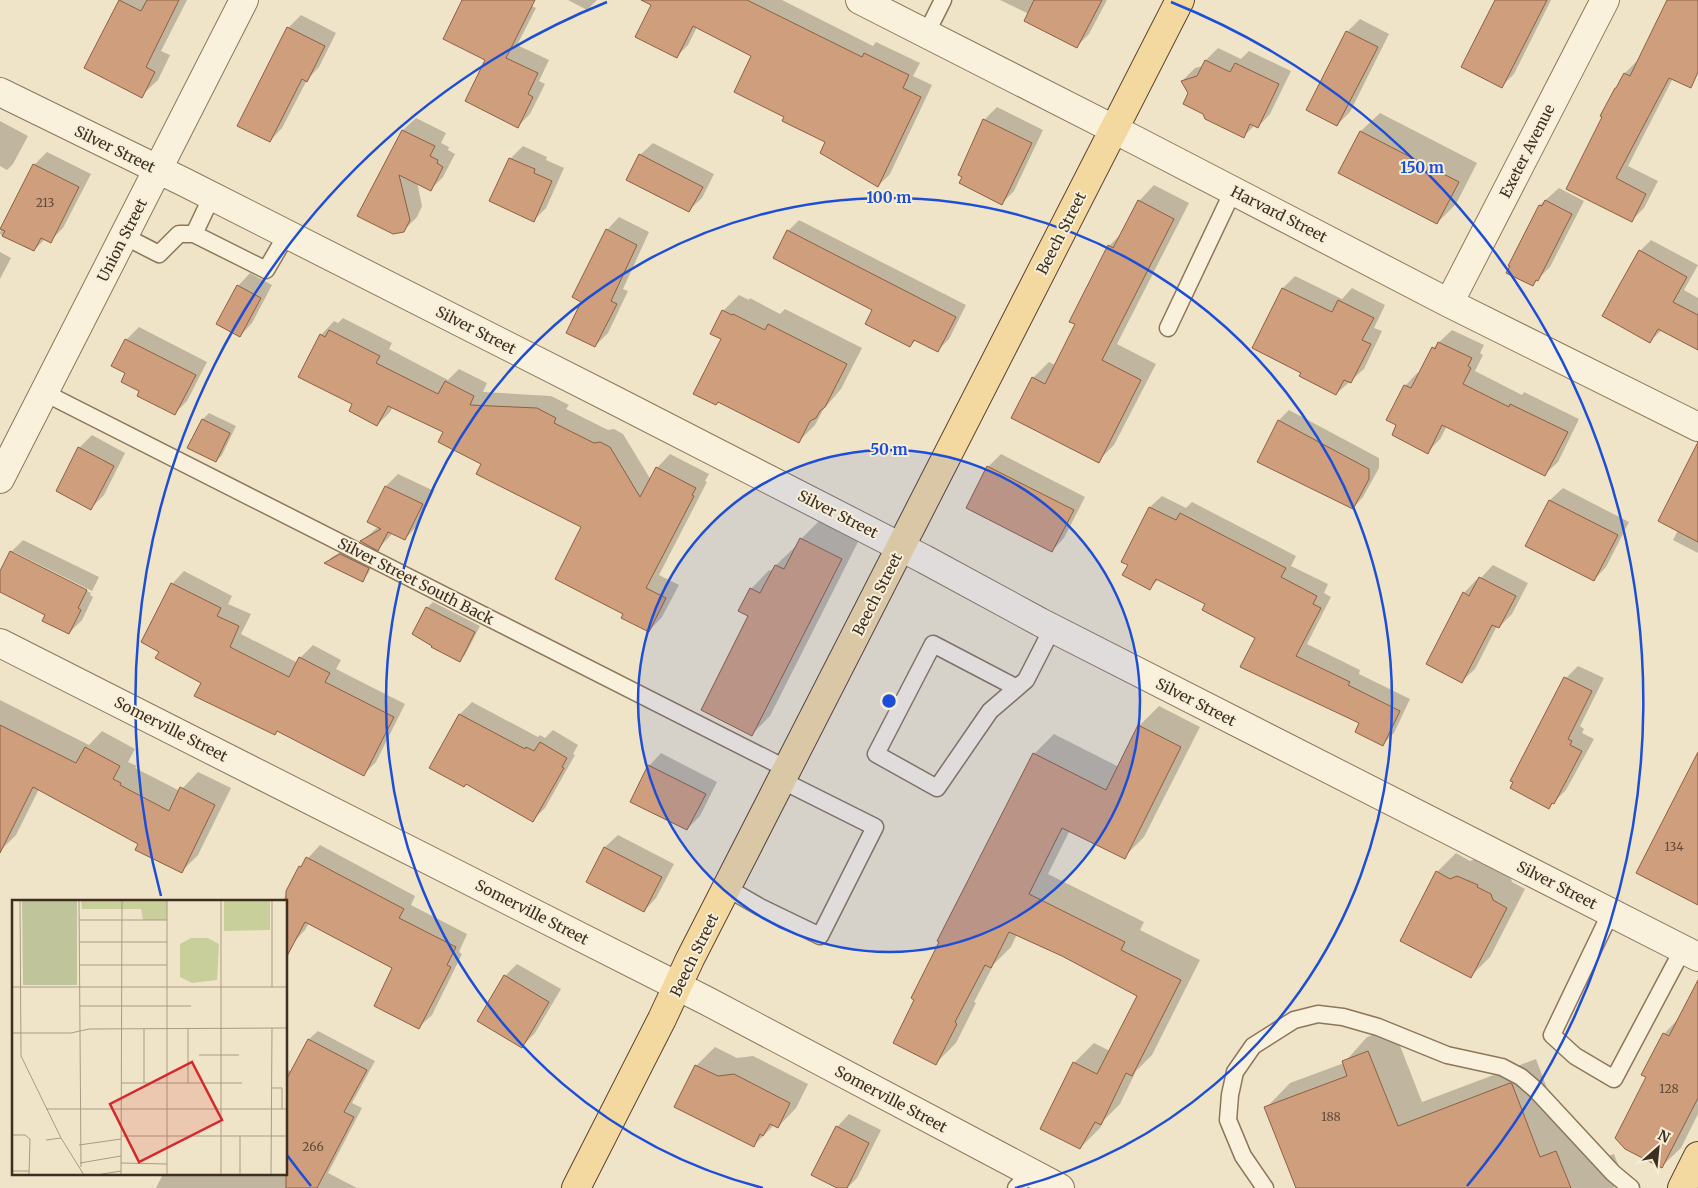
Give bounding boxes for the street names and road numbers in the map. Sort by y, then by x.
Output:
street label: Exeter Avenue [1495,101,1559,201]
street label: Silver Street [72,121,159,177]
street label: Harvard Street [1228,182,1330,246]
street label: Beech Street [1032,188,1090,278]
street label: Union Street [93,195,151,285]
street label: Silver Street [433,302,519,358]
street label: Silver Street [795,486,881,542]
street label: Silver Street South Back [335,533,498,629]
street label: Beech Street [848,549,906,639]
street label: Silver Street [1153,674,1239,730]
street label: Somerville Street [111,692,231,766]
street label: Silver Street [1514,857,1600,913]
street label: Somerville Street [472,875,592,949]
street label: Beech Street [666,910,722,1000]
street label: Somerville Street [832,1061,951,1137]

